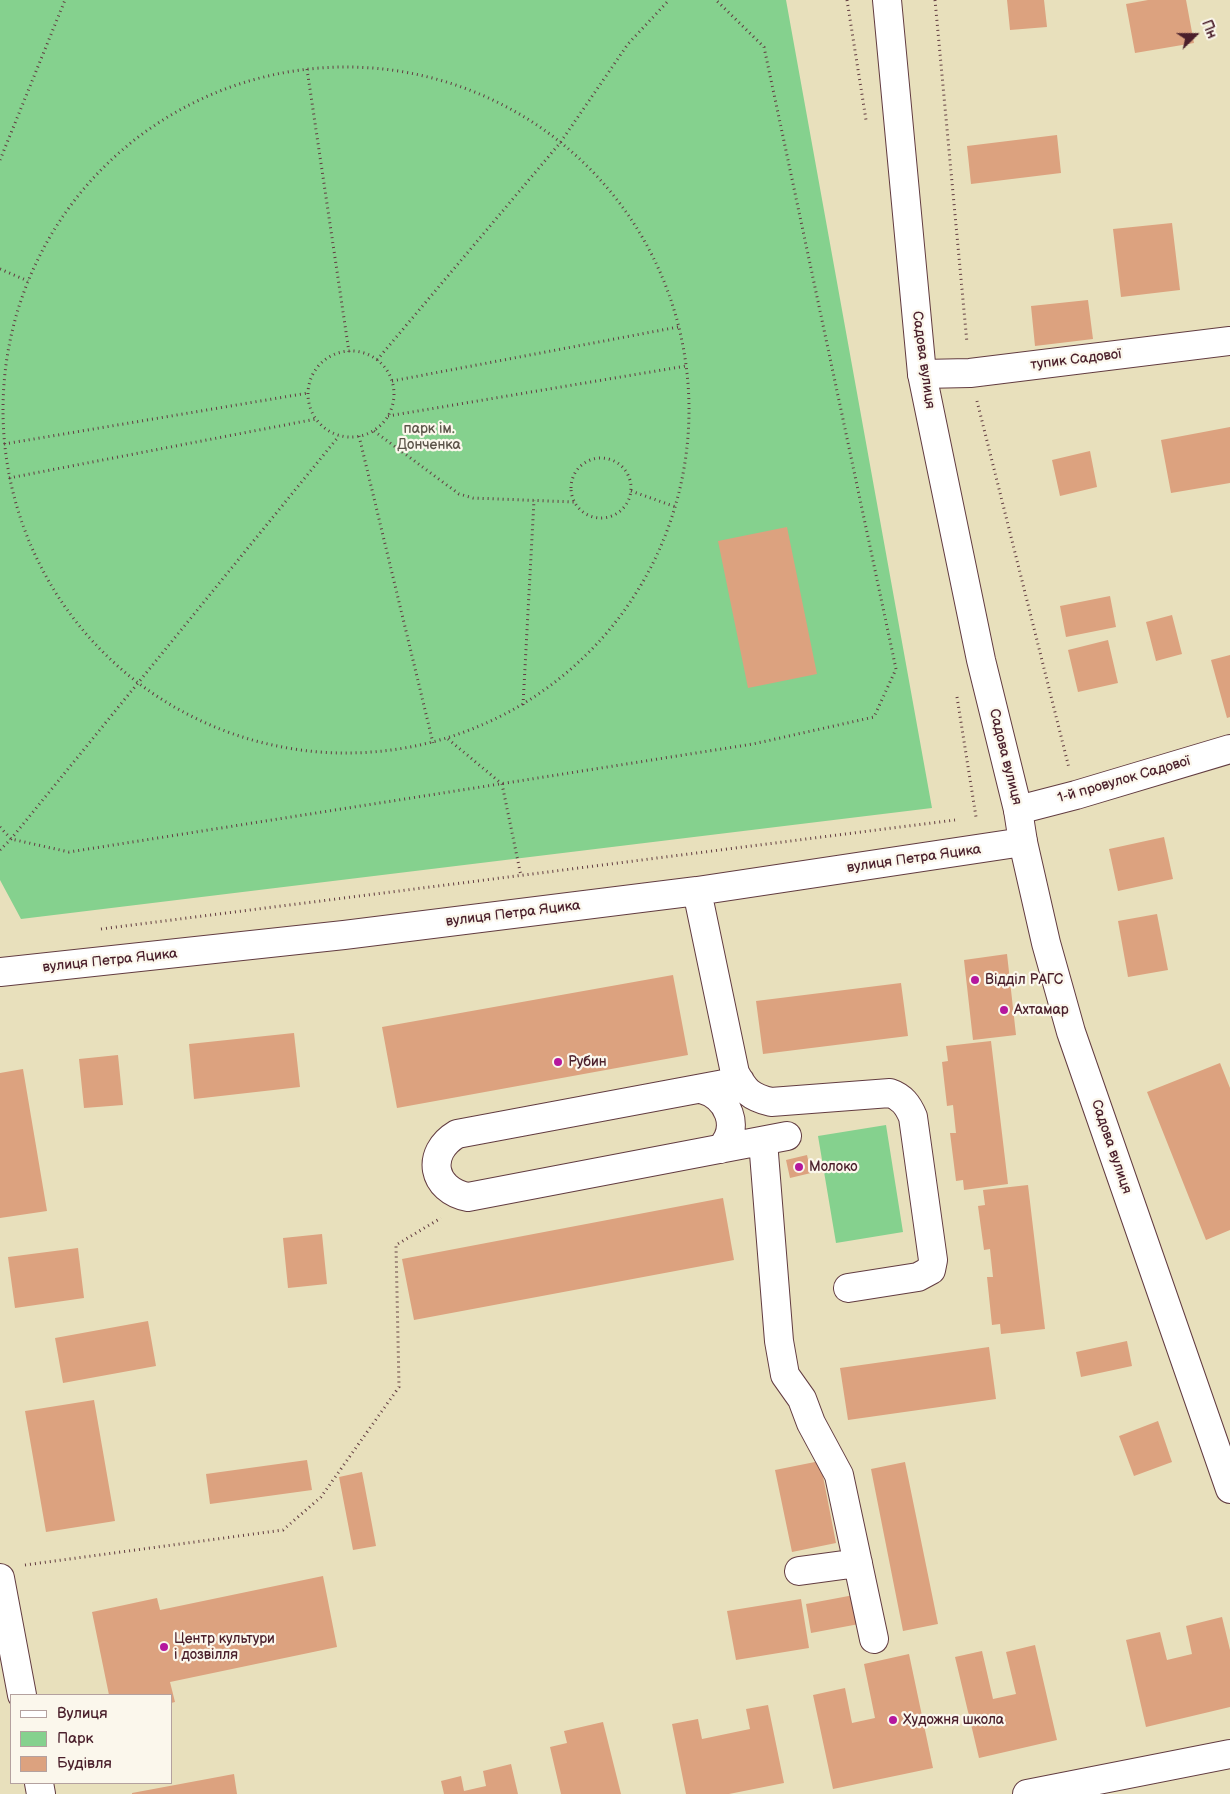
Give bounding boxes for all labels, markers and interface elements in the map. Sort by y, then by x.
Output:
north arrow [1170,10,1220,60]
text: Пн [1198,17,1221,41]
street label: Садова вулиця [908,310,938,410]
street label: тупик Садової [1030,346,1122,374]
park label: парк ім. Донченка [397,421,461,454]
street label: Садова вулиця [985,707,1025,807]
street label: 1-й провулок Садової [1056,753,1192,807]
street label: вулиця Петра Яцика [846,841,982,877]
street label: вулиця Петра Яцика [445,897,581,931]
street label: вулиця Петра Яцика [42,946,178,976]
place label: Відділ РАГС [985,972,1063,988]
marker: Відділ РАГС [969,974,981,986]
place label: Ахтамар [1014,1002,1069,1018]
marker: Ахтамар [998,1004,1010,1016]
place label: Рубин [568,1054,607,1070]
marker: Рубин [552,1056,564,1068]
street label: Садова вулиця [1087,1098,1135,1196]
place label: Молоко [809,1159,858,1175]
marker: Молоко [793,1161,805,1173]
place label: Центр культури і дозвілля [174,1631,275,1664]
marker: Центр культури і дозвілля [158,1641,170,1653]
legend [10,1694,172,1784]
text: Вулиця [57,1704,108,1723]
place label: Художня школа [903,1712,1004,1728]
marker: Художня школа [887,1714,899,1726]
text: Парк [57,1729,94,1748]
text: Будівля [57,1754,112,1773]

